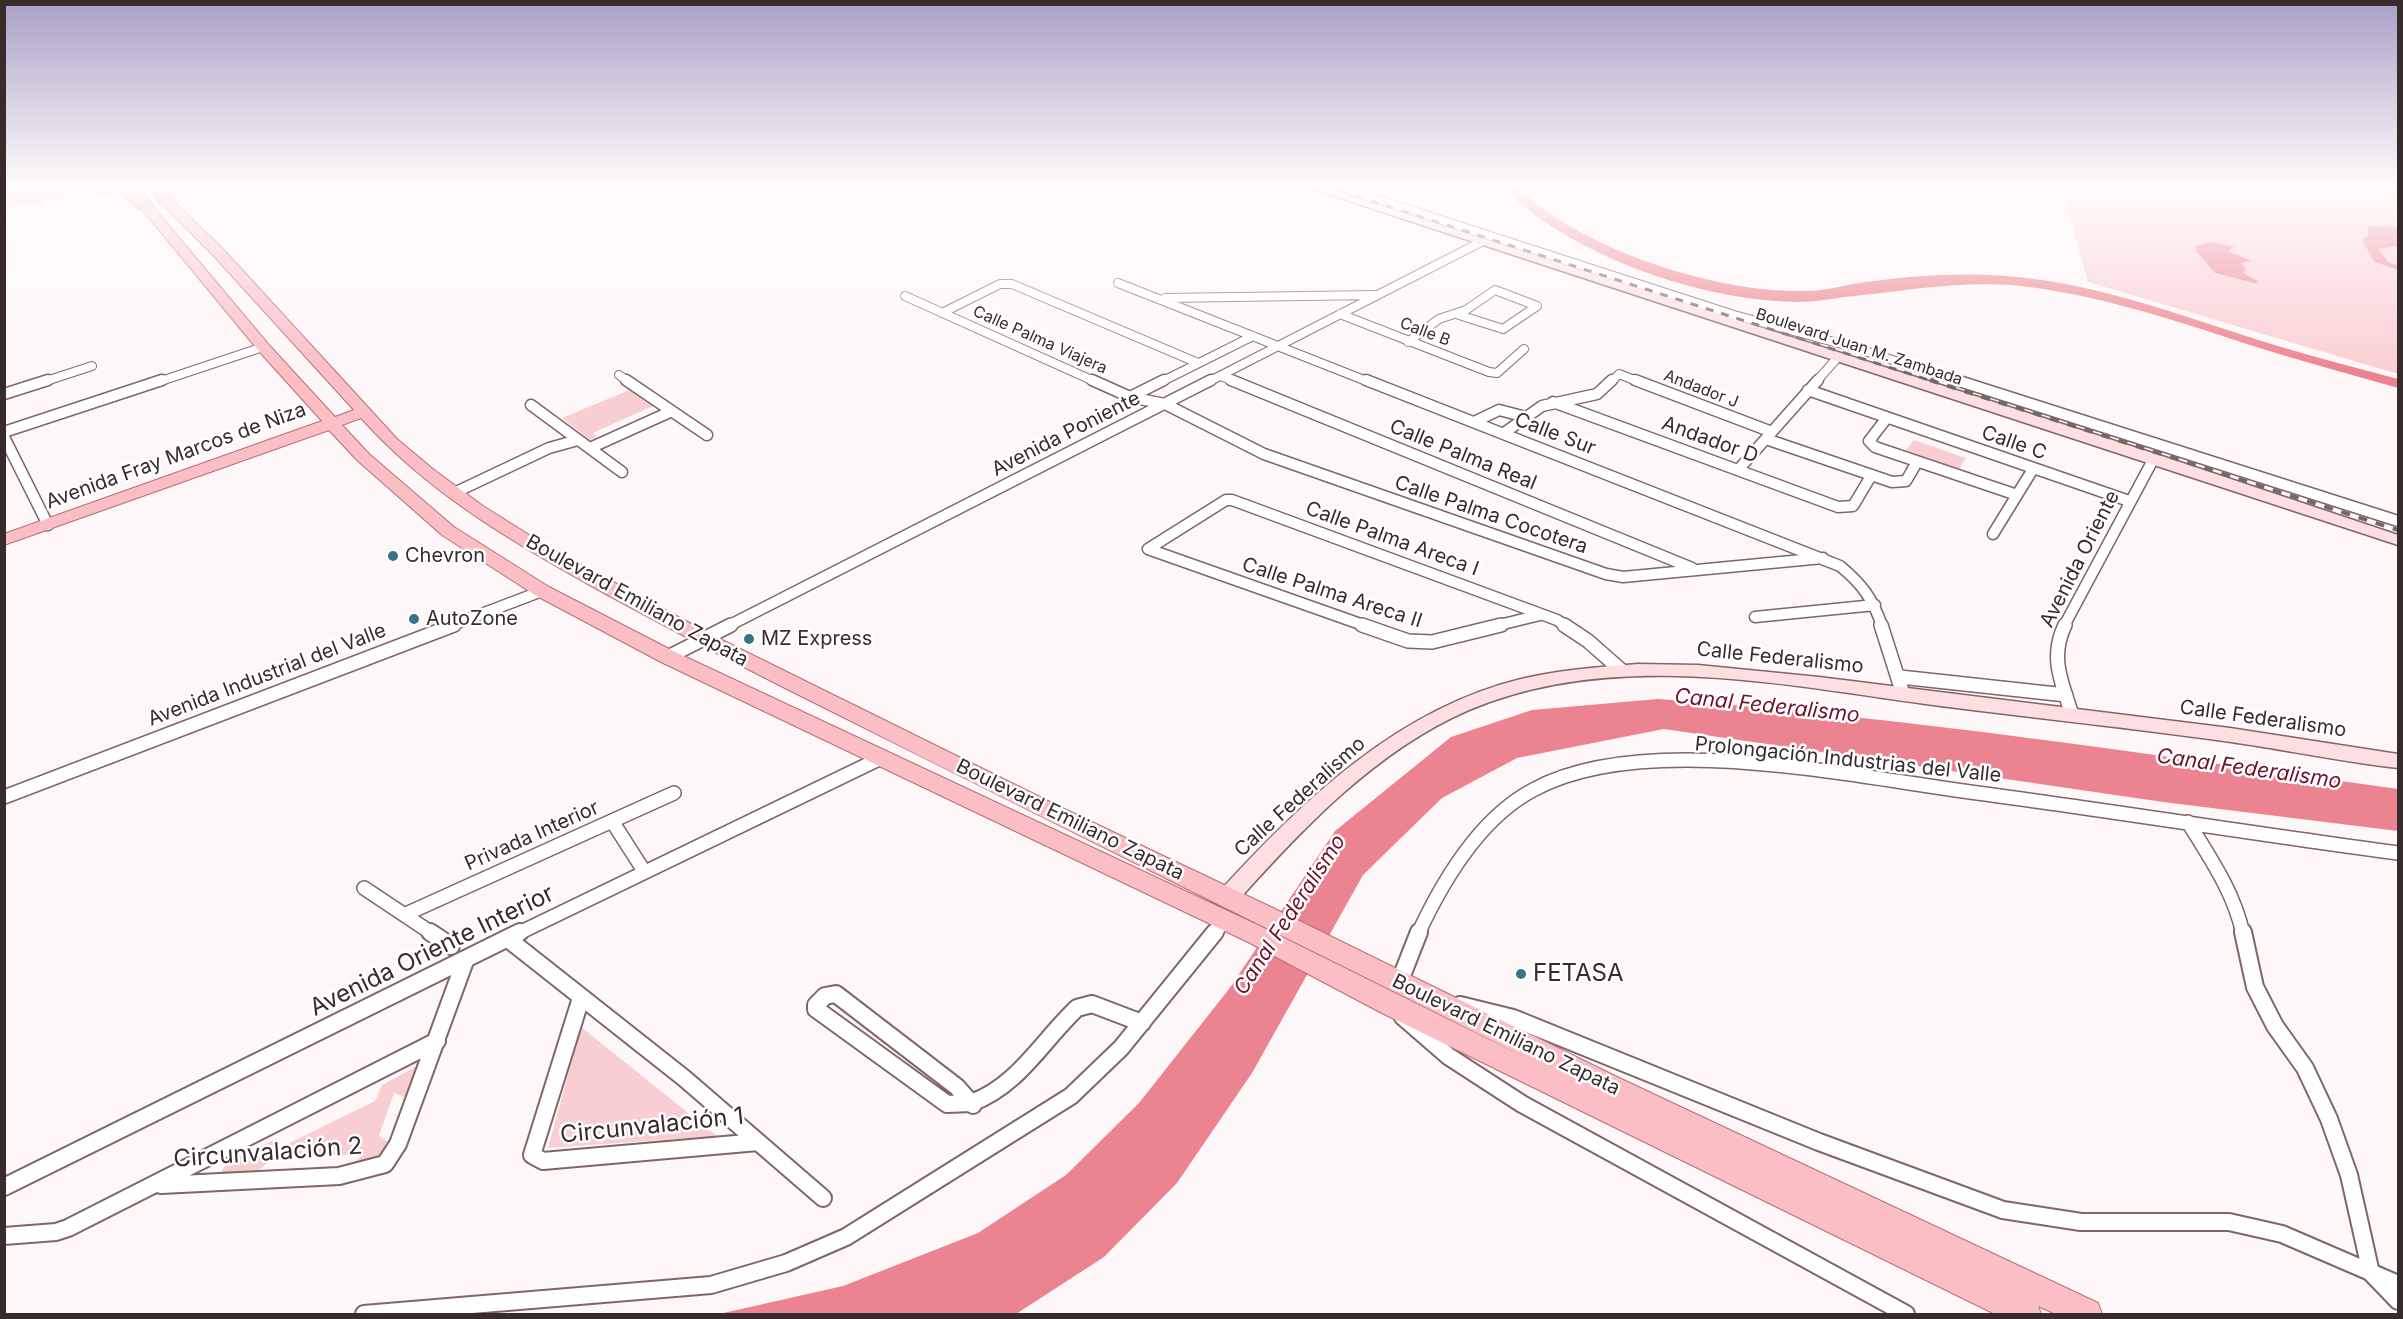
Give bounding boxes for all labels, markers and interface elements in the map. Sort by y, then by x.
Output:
street label: Calle Palma Viajera [970,302,1110,378]
street label: Boulevard Juan M. Zambada [1753,304,1965,390]
street label: Calle B [1397,314,1453,350]
street label: Andador J [1661,366,1741,412]
street label: Avenida Poniente [988,386,1144,482]
street label: Avenida Fray Marcos de Niza [43,398,309,514]
street label: Calle Sur [1511,408,1599,460]
street label: Andador D [1658,411,1762,469]
street label: Calle Palma Real [1386,415,1540,495]
street label: Calle C [1978,421,2050,465]
street label: Calle Palma Cocotera [1391,471,1591,559]
street label: Avenida Oriente [2035,487,2125,631]
street label: Calle Palma Areca I [1302,497,1482,581]
street label: Boulevard Emiliano Zapata [522,530,752,672]
place label: Chevron [405,544,485,568]
marker: Chevron [386,549,400,563]
street label: Calle Palma Areca II [1239,553,1425,633]
place label: AutoZone [426,607,518,631]
marker: AutoZone [407,612,421,626]
street label: Avenida Industrial del Valle [145,618,389,732]
place label: MZ Express [761,627,872,651]
marker: MZ Express [742,632,756,646]
street label: Calle Federalismo [1695,637,1865,679]
water label: Canal Federalismo [1673,684,1861,728]
street label: Calle Federalismo [2178,695,2348,743]
street label: Calle Federalismo [1230,732,1370,862]
street label: Prolongación Industrias del Valle [1694,732,2002,788]
water label: Canal Federalismo [2155,744,2343,794]
street label: Boulevard Emiliano Zapata [952,754,1188,886]
street label: Privada Interior [461,796,603,876]
water label: Canal Federalismo [1229,830,1351,1000]
street label: Avenida Oriente Interior [305,879,559,1023]
place label: FETASA [1533,960,1624,988]
marker: FETASA [1514,967,1528,981]
street label: Boulevard Emiliano Zapata [1388,969,1624,1101]
street label: Circunvalación 1 [559,1102,745,1150]
street label: Circunvalación 2 [173,1132,363,1174]

